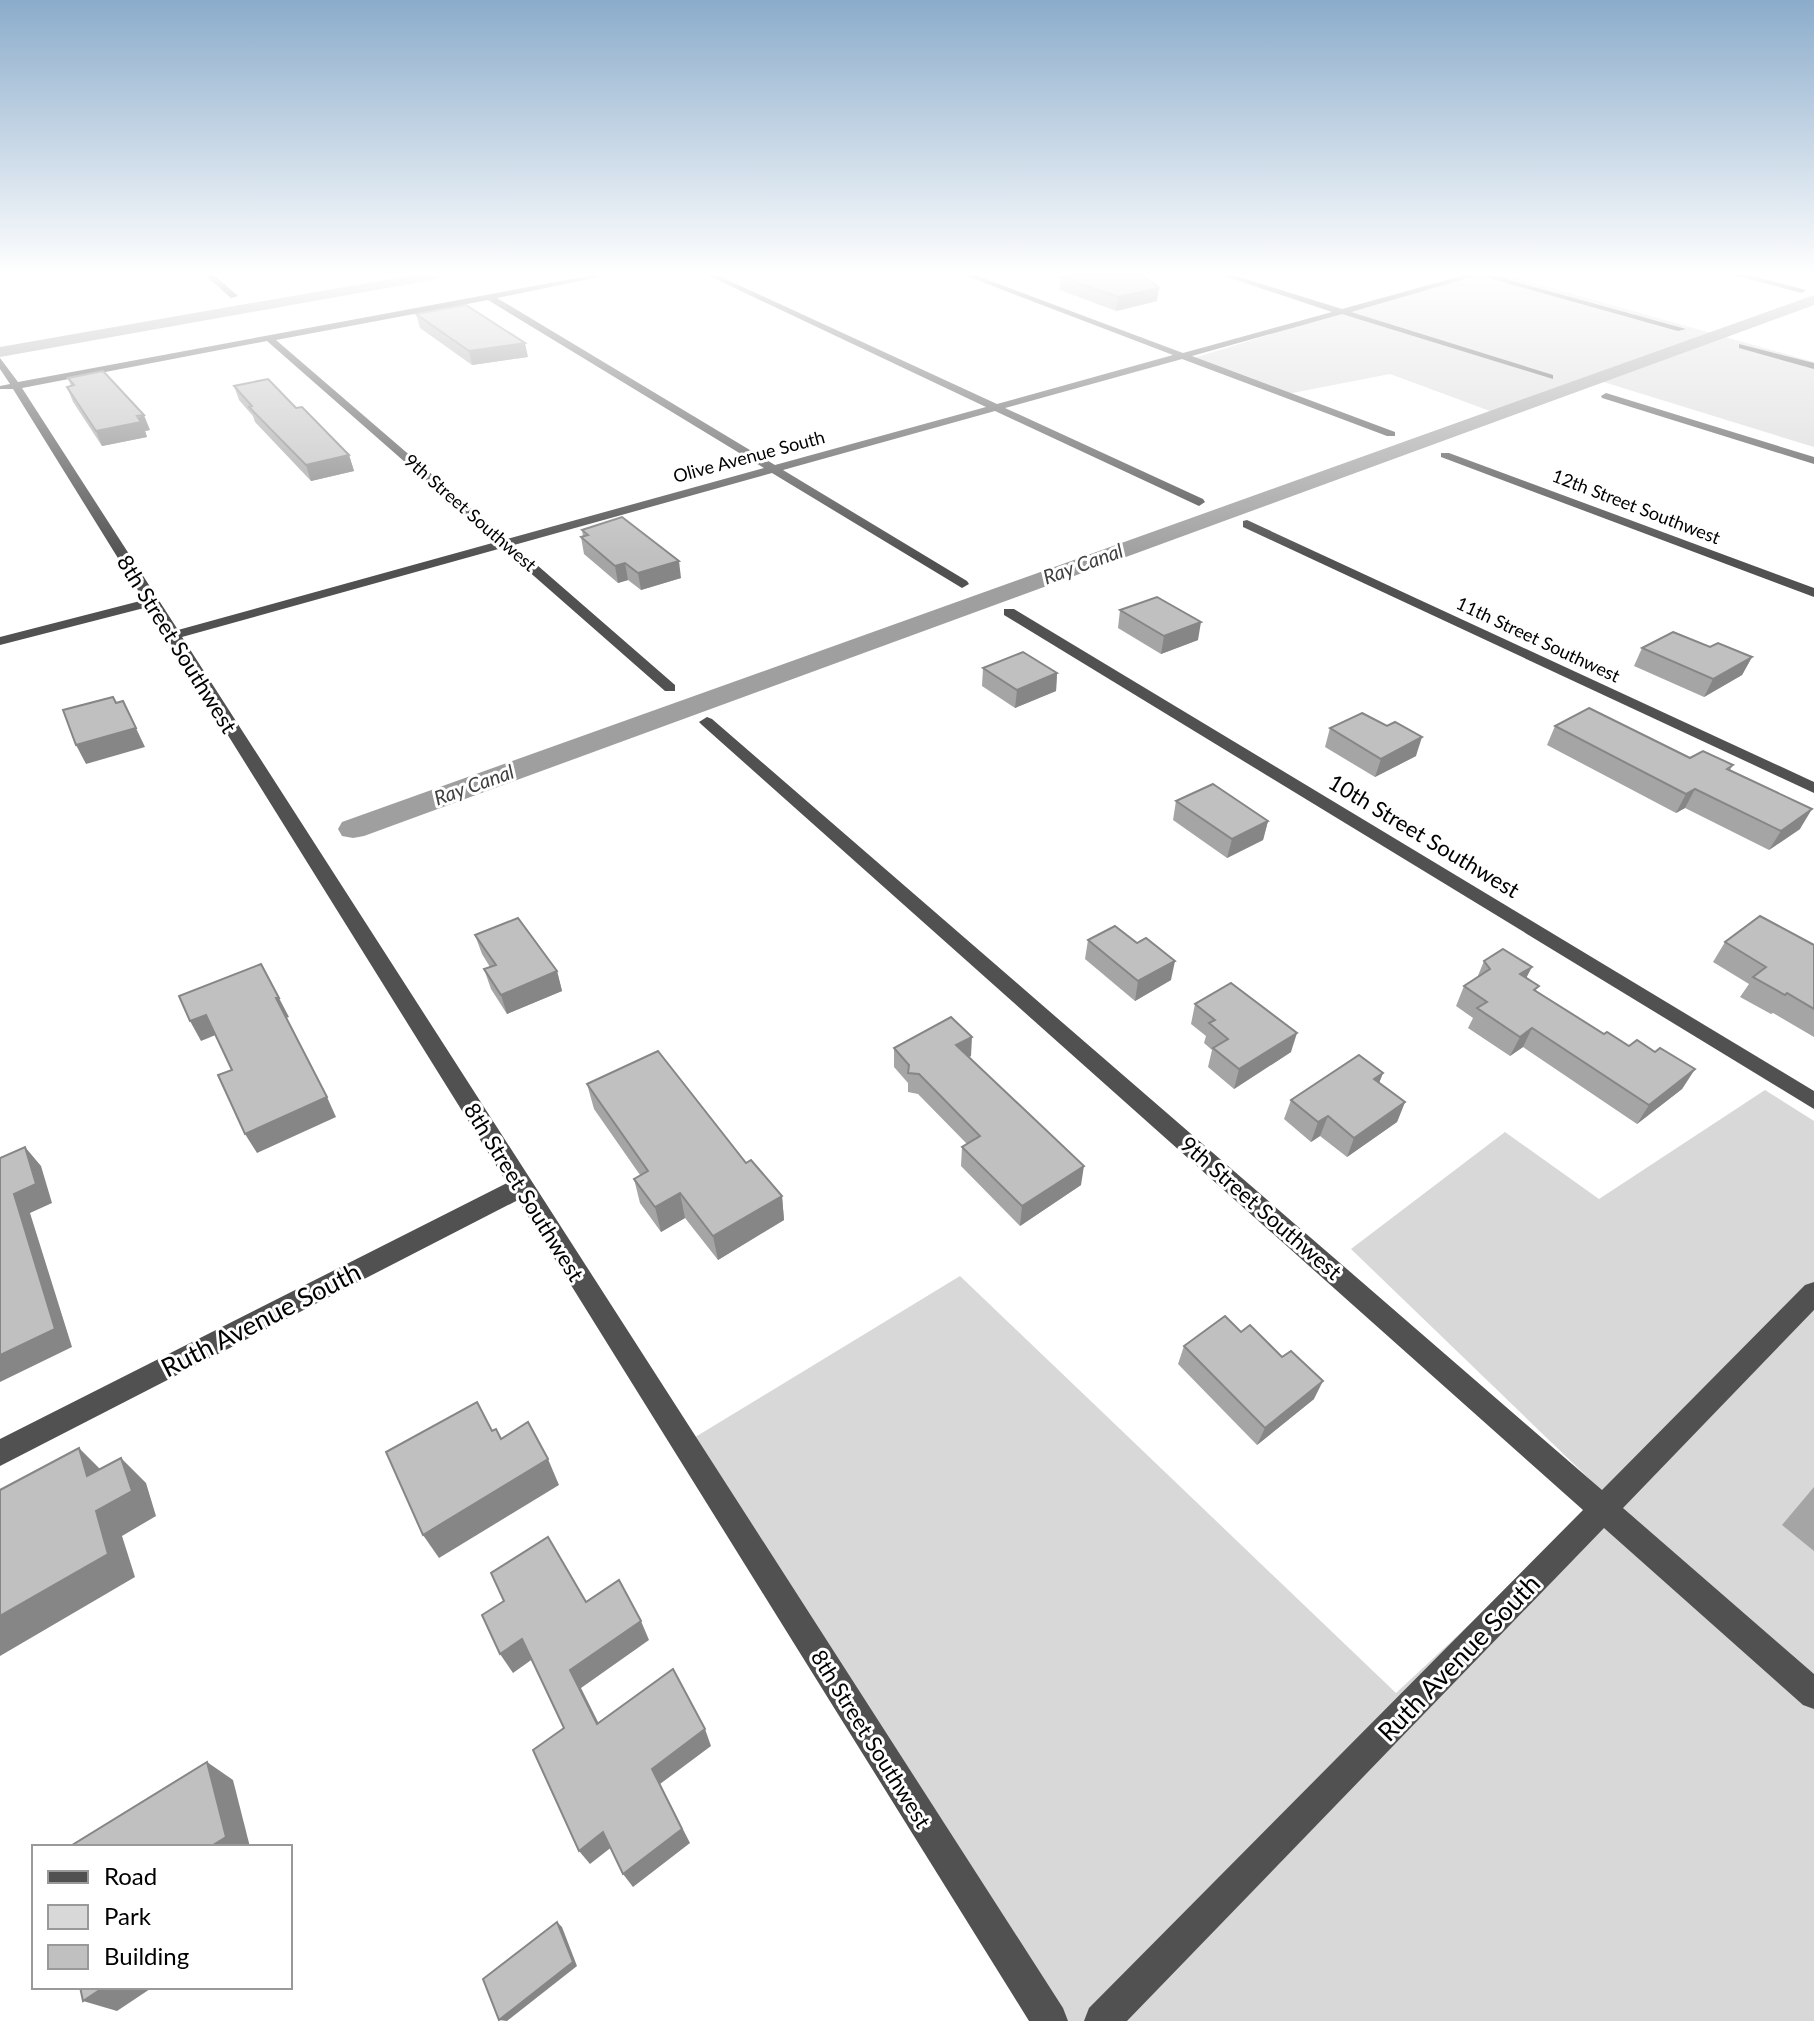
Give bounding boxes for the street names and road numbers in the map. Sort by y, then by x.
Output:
street label: Olive Avenue South [671,425,827,487]
street label: 9th Street Southwest [400,449,542,576]
street label: 12th Street Southwest [1549,464,1724,548]
street label: 8th Street Southwest [112,550,243,738]
street label: 11th Street Southwest [1453,591,1624,687]
street label: 10th Street Southwest [1324,768,1525,903]
street label: 8th Street Southwest [459,1098,590,1286]
street label: 9th Street Southwest [1175,1130,1348,1285]
street label: Ruth Avenue South [155,1255,366,1383]
street label: Ruth Avenue South [1370,1567,1546,1747]
street label: 8th Street Southwest [806,1645,937,1833]

